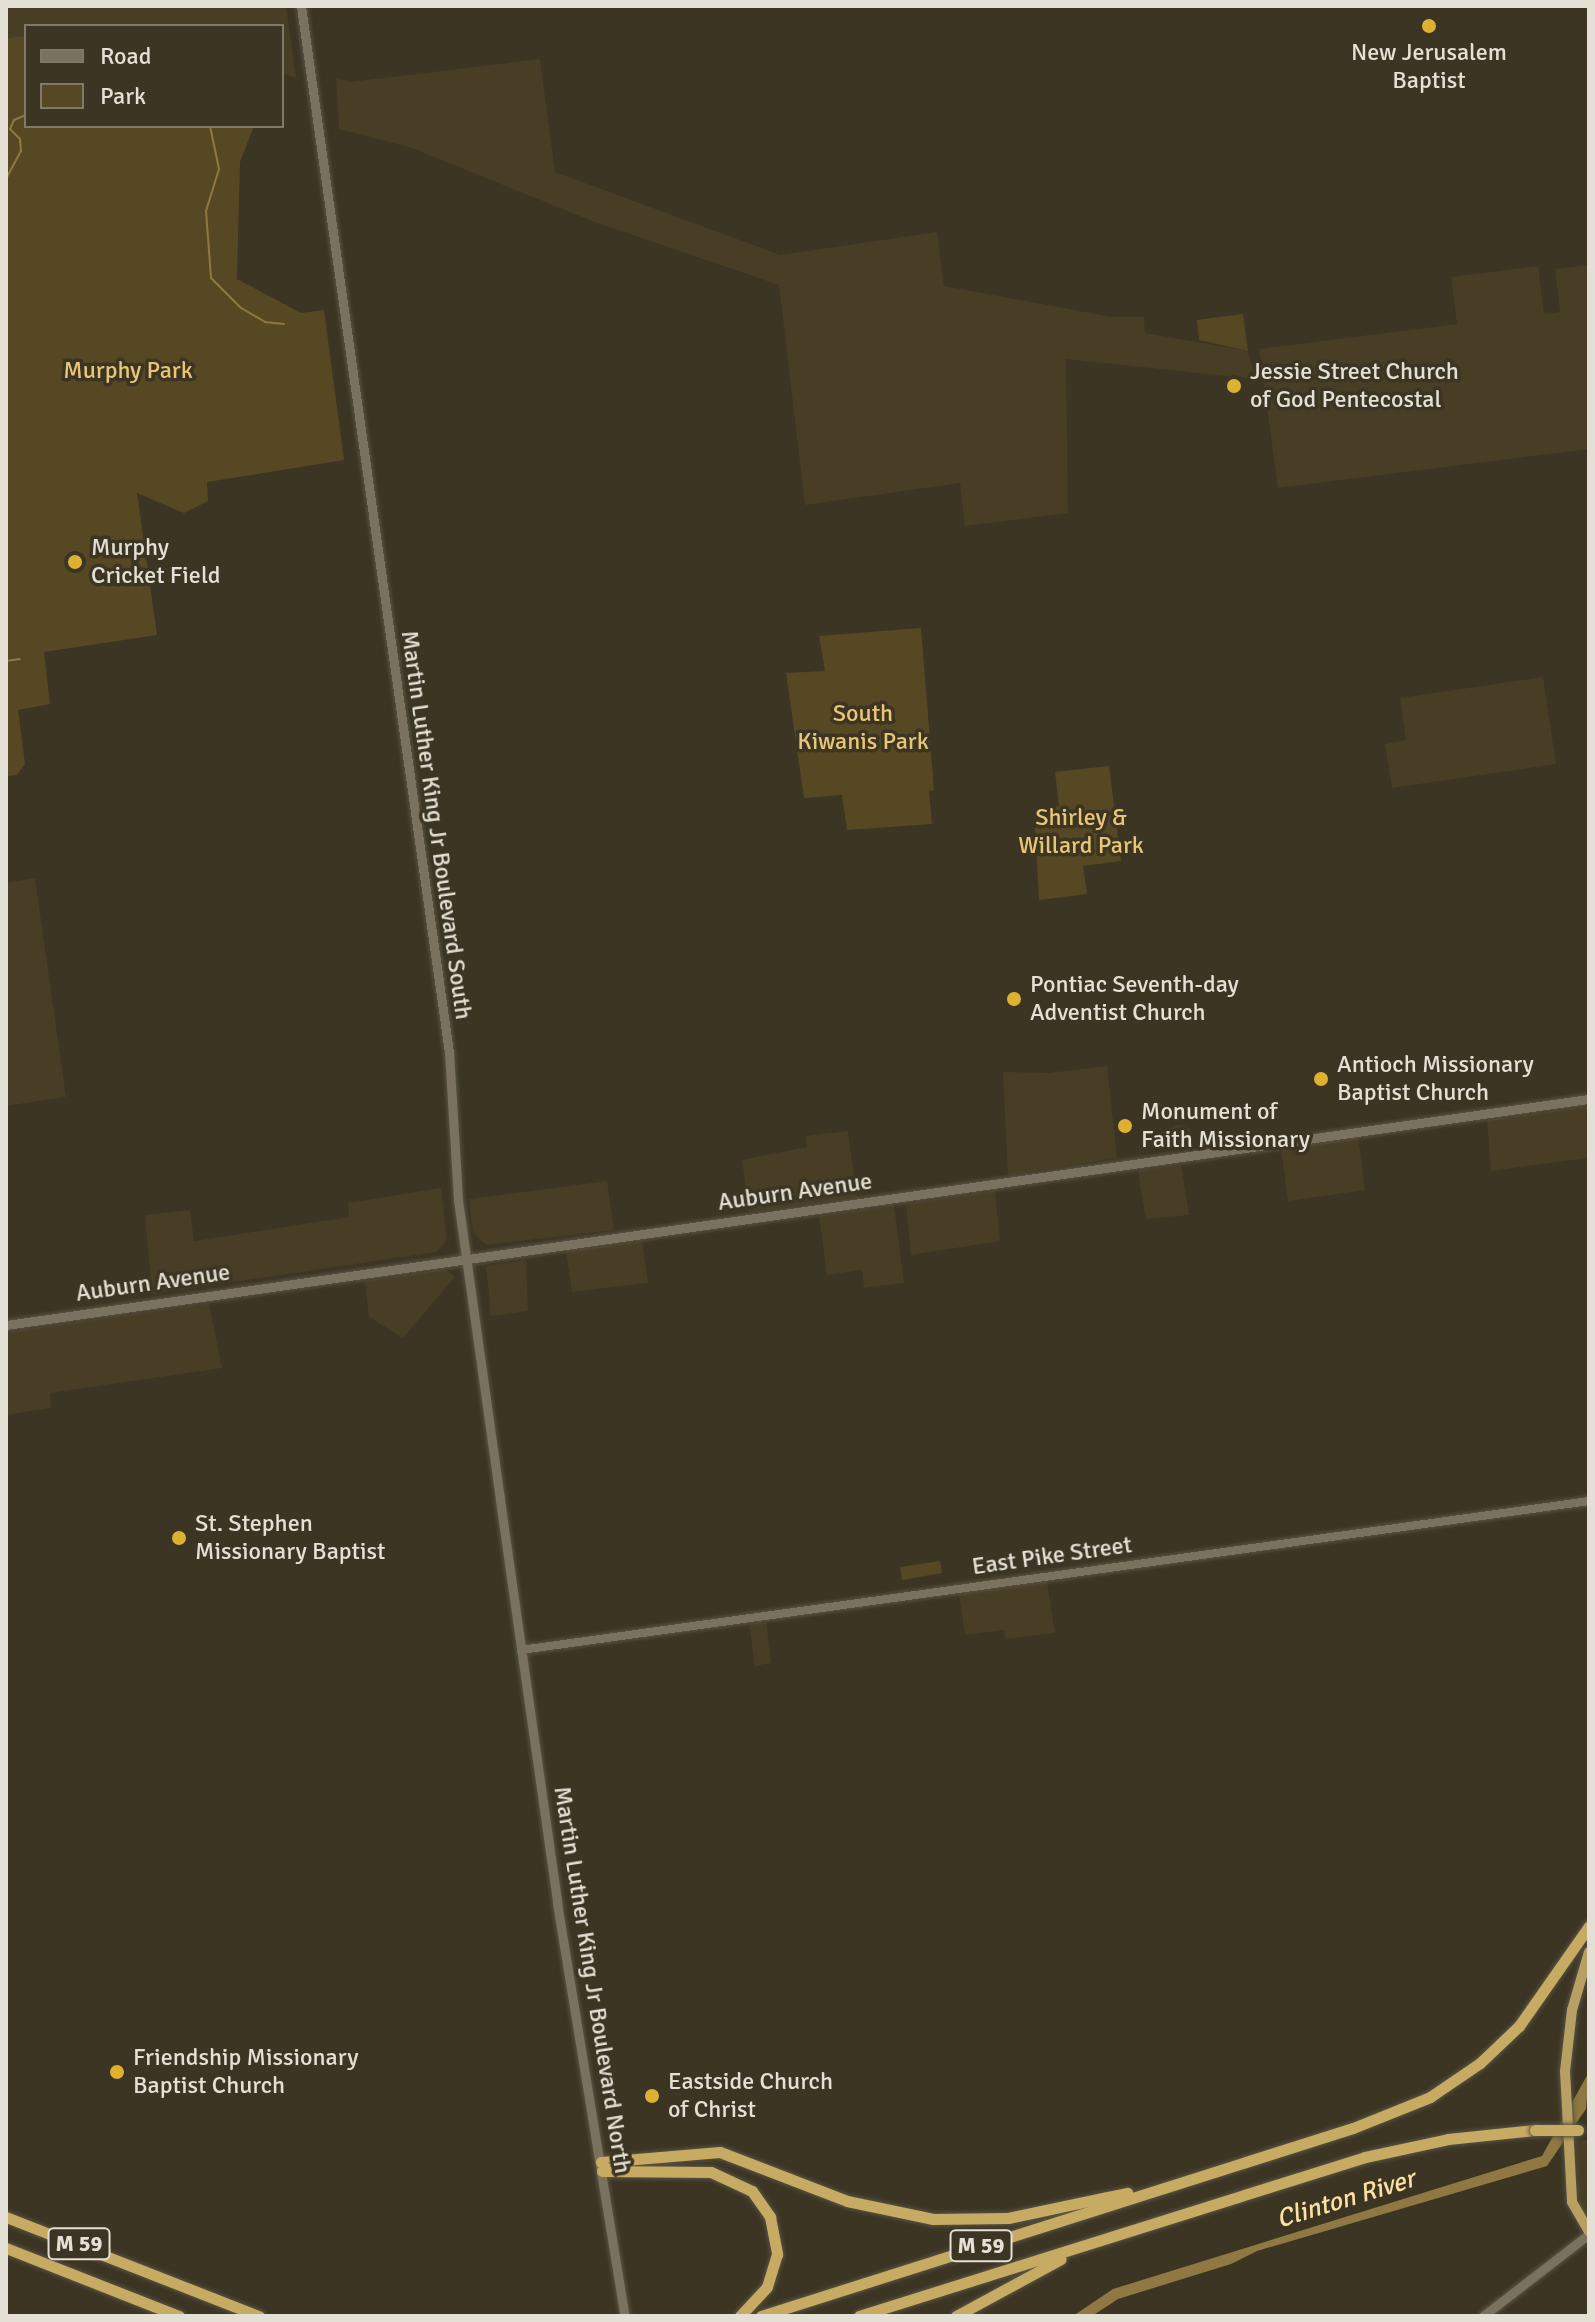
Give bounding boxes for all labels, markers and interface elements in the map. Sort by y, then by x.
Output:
marker: New Jerusalem Baptist [1420,17,1438,35]
legend [24,24,284,128]
place label: New Jerusalem Baptist [1351,39,1507,95]
text: Road [100,41,151,71]
text: Park [100,81,146,111]
park label: Murphy Park [63,357,193,385]
place label: Jessie Street Church of God Pentecostal [1250,358,1459,414]
marker: Jessie Street Church of God Pentecostal [1225,377,1243,395]
place label: Murphy Cricket Field [91,534,221,590]
marker: Murphy Cricket Field [66,553,84,571]
street label: Martin Luther King Jr Boulevard South [394,629,478,1021]
park label: South Kiwanis Park [797,700,929,756]
park label: Shirley & Willard Park [1018,804,1144,860]
place label: Pontiac Seventh-day Adventist Church [1030,971,1239,1027]
marker: Pontiac Seventh-day Adventist Church [1005,990,1023,1008]
place label: Antioch Missionary Baptist Church [1337,1051,1534,1107]
marker: Antioch Missionary Baptist Church [1312,1070,1330,1088]
place label: Monument of Faith Missionary [1141,1098,1310,1154]
marker: Monument of Faith Missionary [1116,1117,1134,1135]
street label: Auburn Avenue [716,1167,874,1217]
street label: Auburn Avenue [74,1258,232,1308]
place label: St. Stephen Missionary Baptist [195,1510,386,1566]
marker: St. Stephen Missionary Baptist [170,1529,188,1547]
street label: East Pike Street [970,1531,1134,1581]
street label: Martin Luther King Jr Boulevard North [547,1784,637,2176]
place label: Friendship Missionary Baptist Church [133,2044,358,2100]
marker: Friendship Missionary Baptist Church [108,2063,126,2081]
place label: Eastside Church of Christ [668,2068,833,2124]
marker: Eastside Church of Christ [643,2087,661,2105]
water label: Clinton River [1273,2164,1419,2236]
road number: M 59 [47,2226,111,2262]
road number: M 59 [949,2228,1013,2264]

